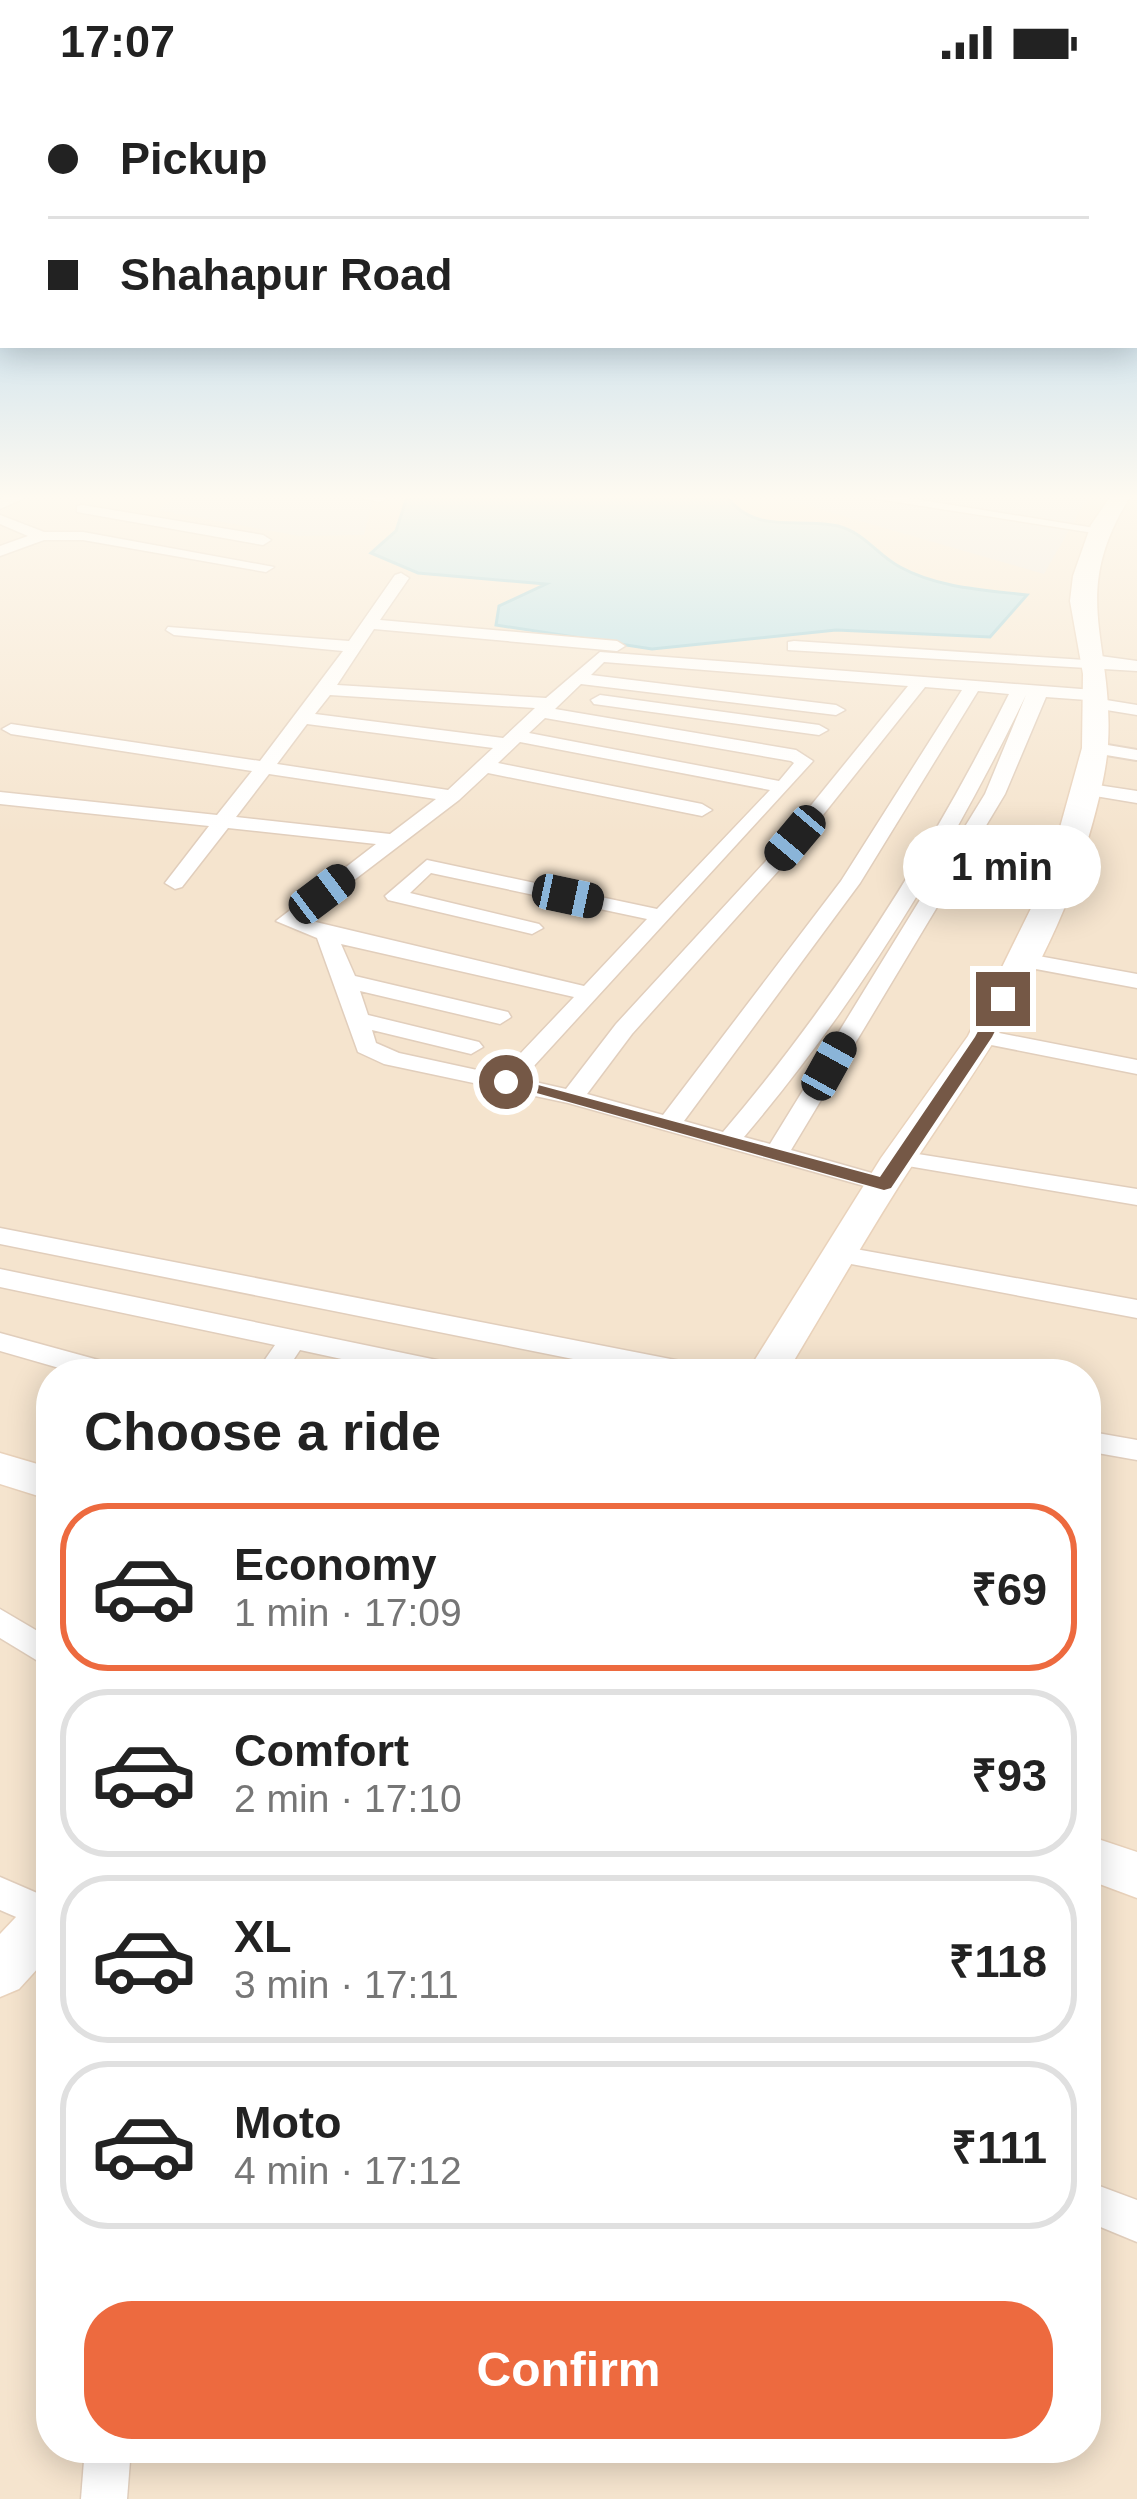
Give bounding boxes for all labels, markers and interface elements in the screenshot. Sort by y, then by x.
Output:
text: 17:07 [60,16,175,67]
text: Pickup [120,133,268,184]
text: Shahapur Road [120,249,453,300]
car [758,799,832,877]
callout: 1 min [904,825,1102,909]
text: 1 min [951,845,1053,888]
car [282,858,362,930]
car [529,871,607,921]
route end [976,972,1030,1026]
car [796,1026,862,1106]
route start [479,1055,533,1109]
text: Choose a ride [84,1401,441,1461]
icon: car [90,1533,198,1641]
text: Economy [234,1539,437,1590]
text: ₹69 [971,1564,1047,1615]
text: 1 min · 17:09 [234,1591,462,1634]
icon: car [90,1719,198,1827]
text: Comfort [234,1725,409,1776]
text: ₹93 [971,1750,1047,1801]
text: 2 min · 17:10 [234,1777,462,1820]
icon: car [90,1905,198,2013]
text: XL [234,1911,292,1962]
text: ₹118 [949,1936,1047,1987]
text: 3 min · 17:11 [234,1963,459,2006]
icon: car [90,2091,198,2199]
text: Moto [234,2097,341,2148]
text: ₹111 [951,2122,1047,2173]
text: 4 min · 17:12 [234,2149,462,2192]
button: Confirm [84,2301,1053,2439]

